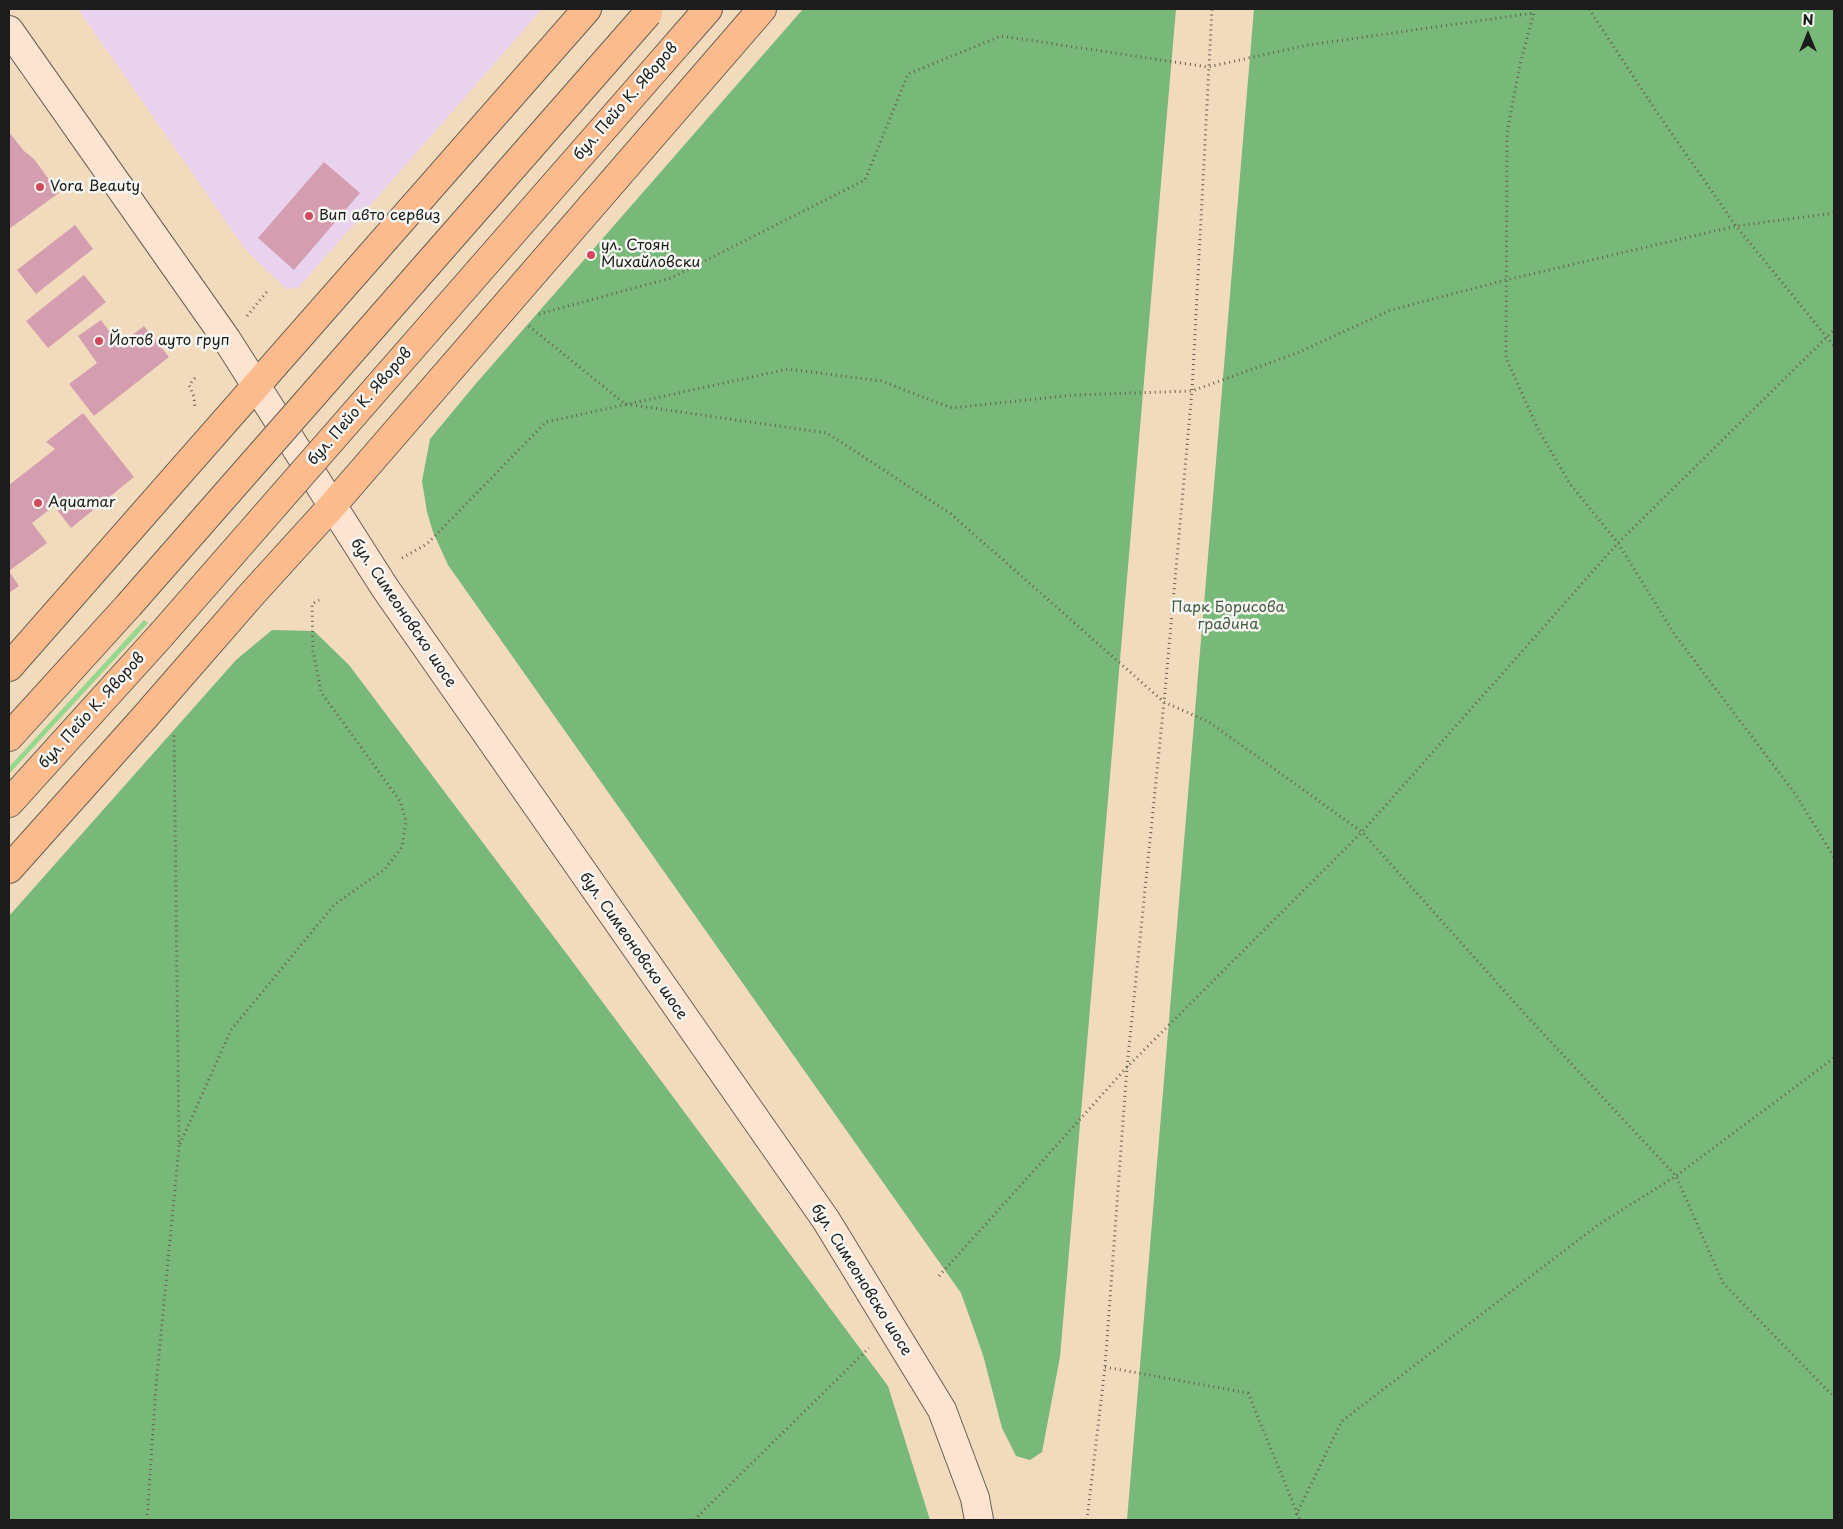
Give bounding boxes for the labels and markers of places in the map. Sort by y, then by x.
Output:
place label: Vora Beauty [50,178,140,196]
marker: Vora Beauty [34,181,46,193]
place label: Вип авто сервиз [319,207,440,225]
marker: Вип авто сервиз [303,210,315,222]
place label: ул. Стоян Михайловски [601,237,700,272]
marker: ул. Стоян Михайловски [585,249,597,261]
place label: Йотов ауто груп [109,332,230,350]
marker: Йотов ауто груп [93,335,105,347]
place label: Aquamar [48,494,116,512]
marker: Aquamar [32,497,44,509]

